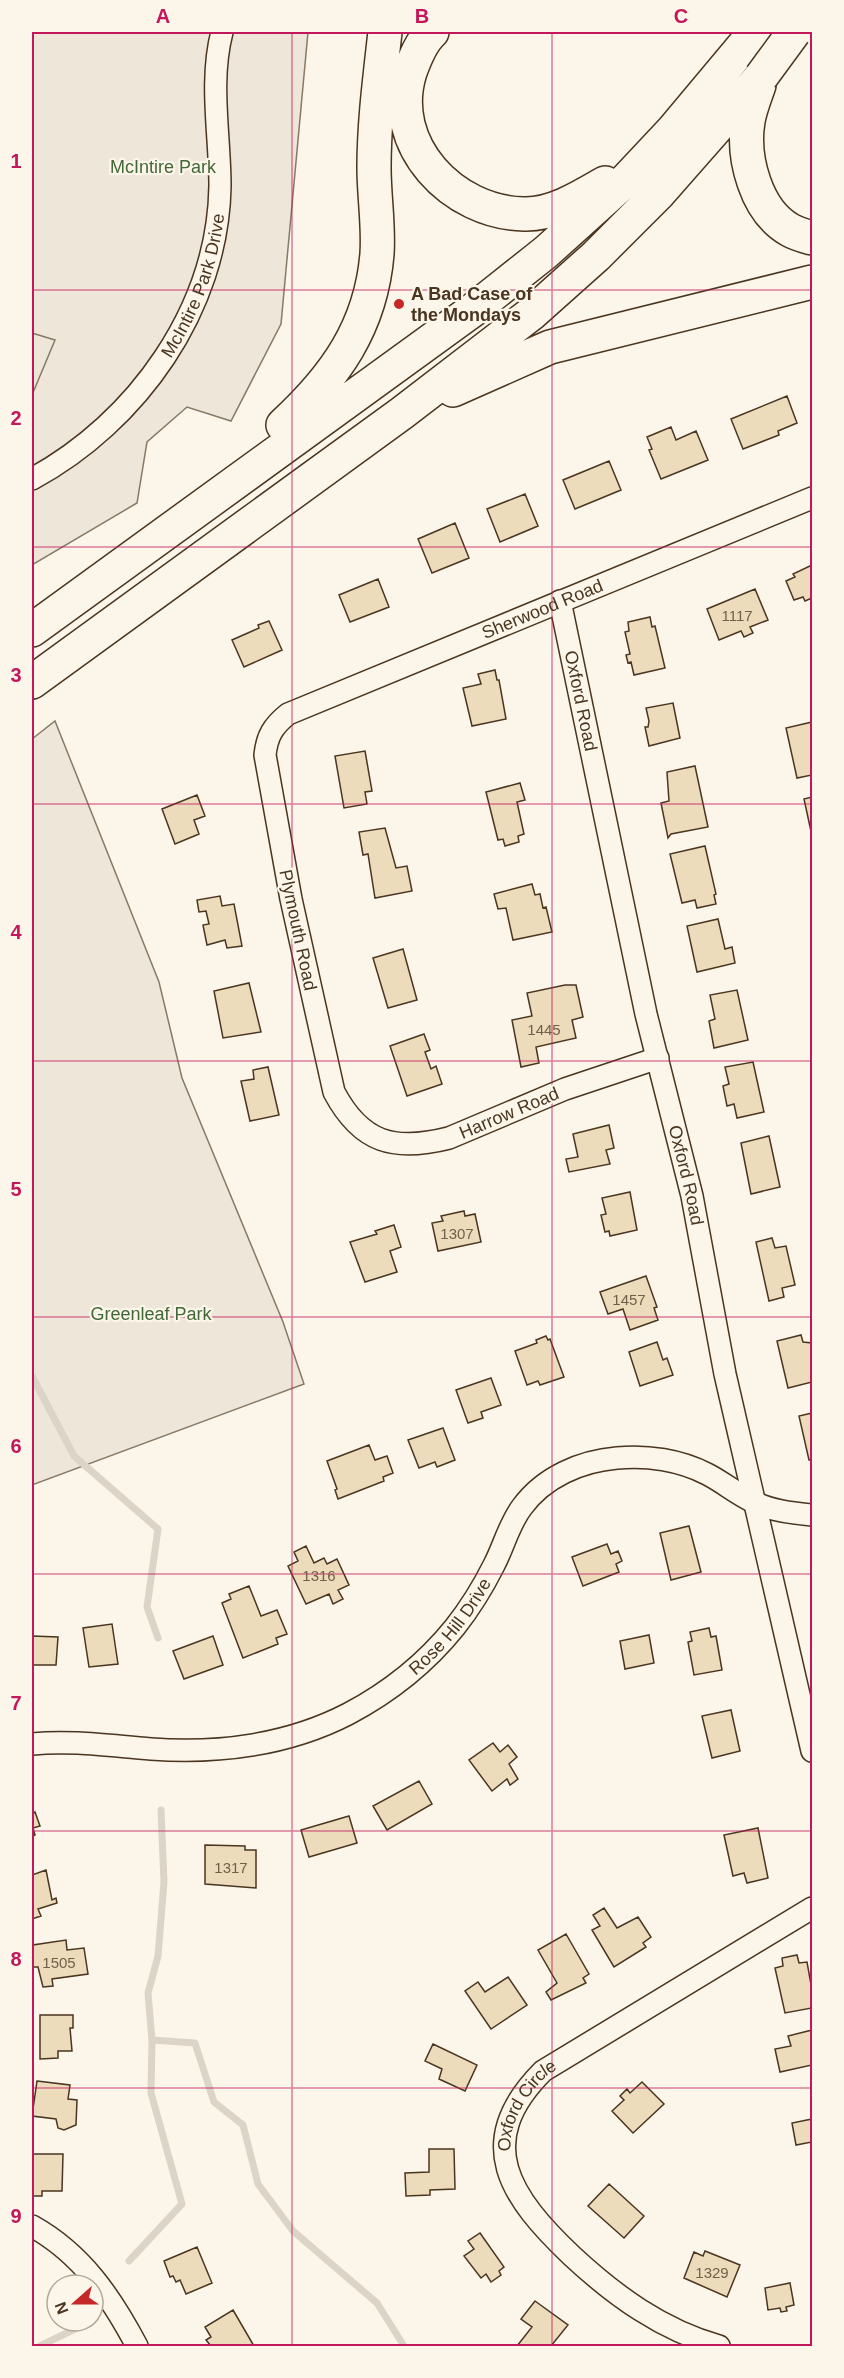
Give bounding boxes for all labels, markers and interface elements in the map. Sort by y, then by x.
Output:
text: A [156,5,170,27]
text: B [415,5,429,27]
text: C [674,5,688,27]
text: 1 [10,150,22,172]
park label: McIntire Park [110,157,217,177]
street label: McIntire Park Drive [157,212,228,361]
place label: A Bad Case of the Mondays [411,284,533,325]
marker: A Bad Case of the Mondays [392,297,406,311]
text: 2 [10,407,22,429]
street label: Sherwood Road [479,575,606,643]
house number: 1117 [721,607,753,624]
street label: Oxford Road [561,649,601,753]
text: 3 [10,664,22,686]
street label: Plymouth Road [275,868,321,992]
text: 4 [10,921,22,943]
house number: 1445 [527,1021,561,1038]
street label: Harrow Road [456,1083,562,1143]
street label: Oxford Road [665,1123,707,1227]
text: 5 [10,1178,22,1200]
house number: 1307 [440,1225,474,1242]
house number: 1457 [612,1291,646,1308]
park label: Greenleaf Park [90,1304,213,1324]
text: 6 [10,1435,22,1457]
house number: 1316 [302,1567,336,1584]
street label: Rose Hill Drive [405,1575,495,1679]
text: 7 [10,1692,22,1714]
house number: 1317 [214,1859,248,1876]
text: 8 [10,1948,22,1970]
house number: 1505 [42,1954,76,1971]
street label: Oxford Circle [494,2055,560,2152]
text: 9 [10,2205,22,2227]
house number: 1329 [695,2264,729,2281]
north arrow [45,2273,105,2333]
text: N [51,2300,71,2317]

